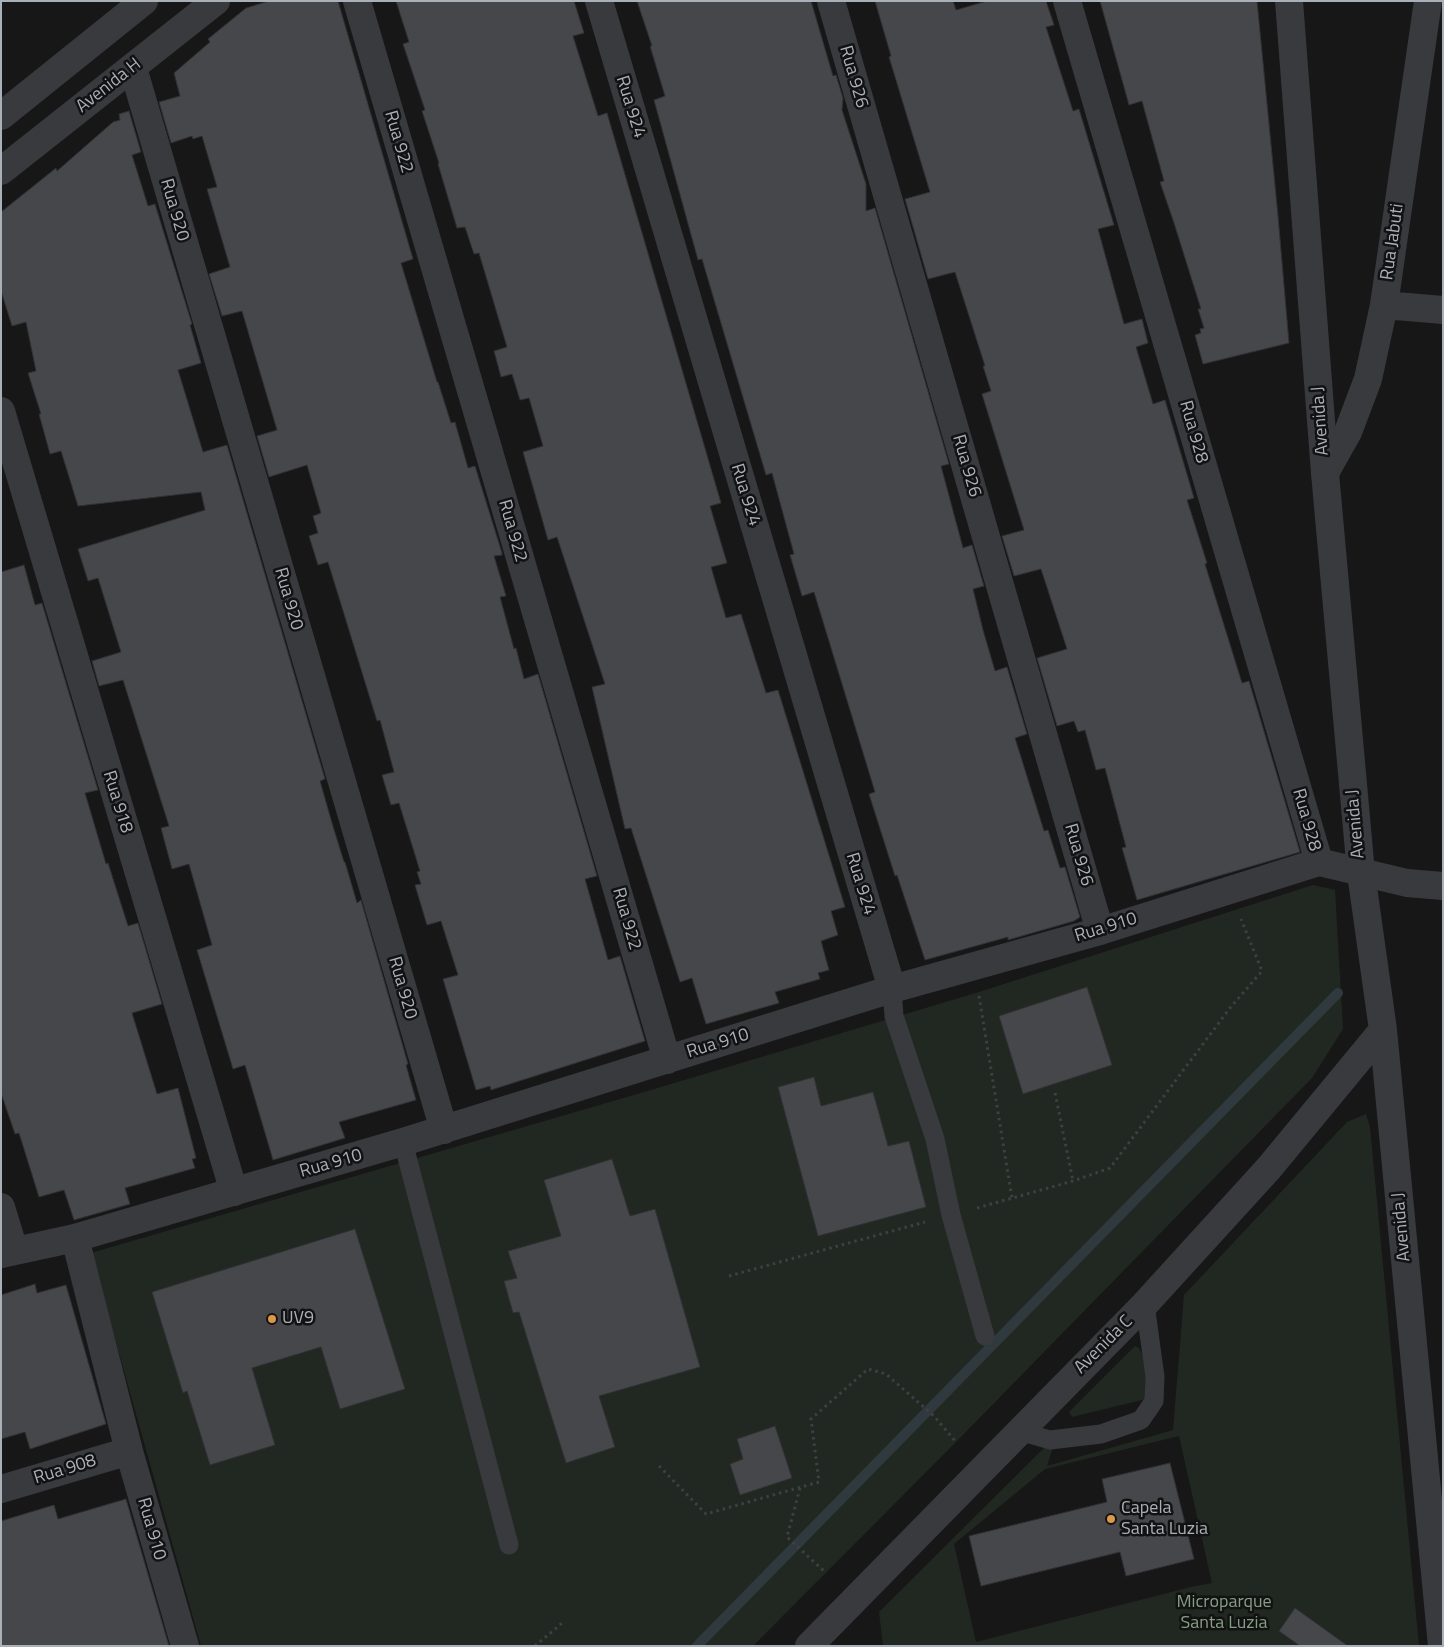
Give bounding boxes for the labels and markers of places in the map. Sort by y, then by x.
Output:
place label: UV9 [282,1308,314,1330]
marker: UV9 [266,1313,278,1325]
place label: Capela Santa Luzia [1121,1498,1208,1540]
marker: Capela Santa Luzia [1105,1513,1117,1525]

